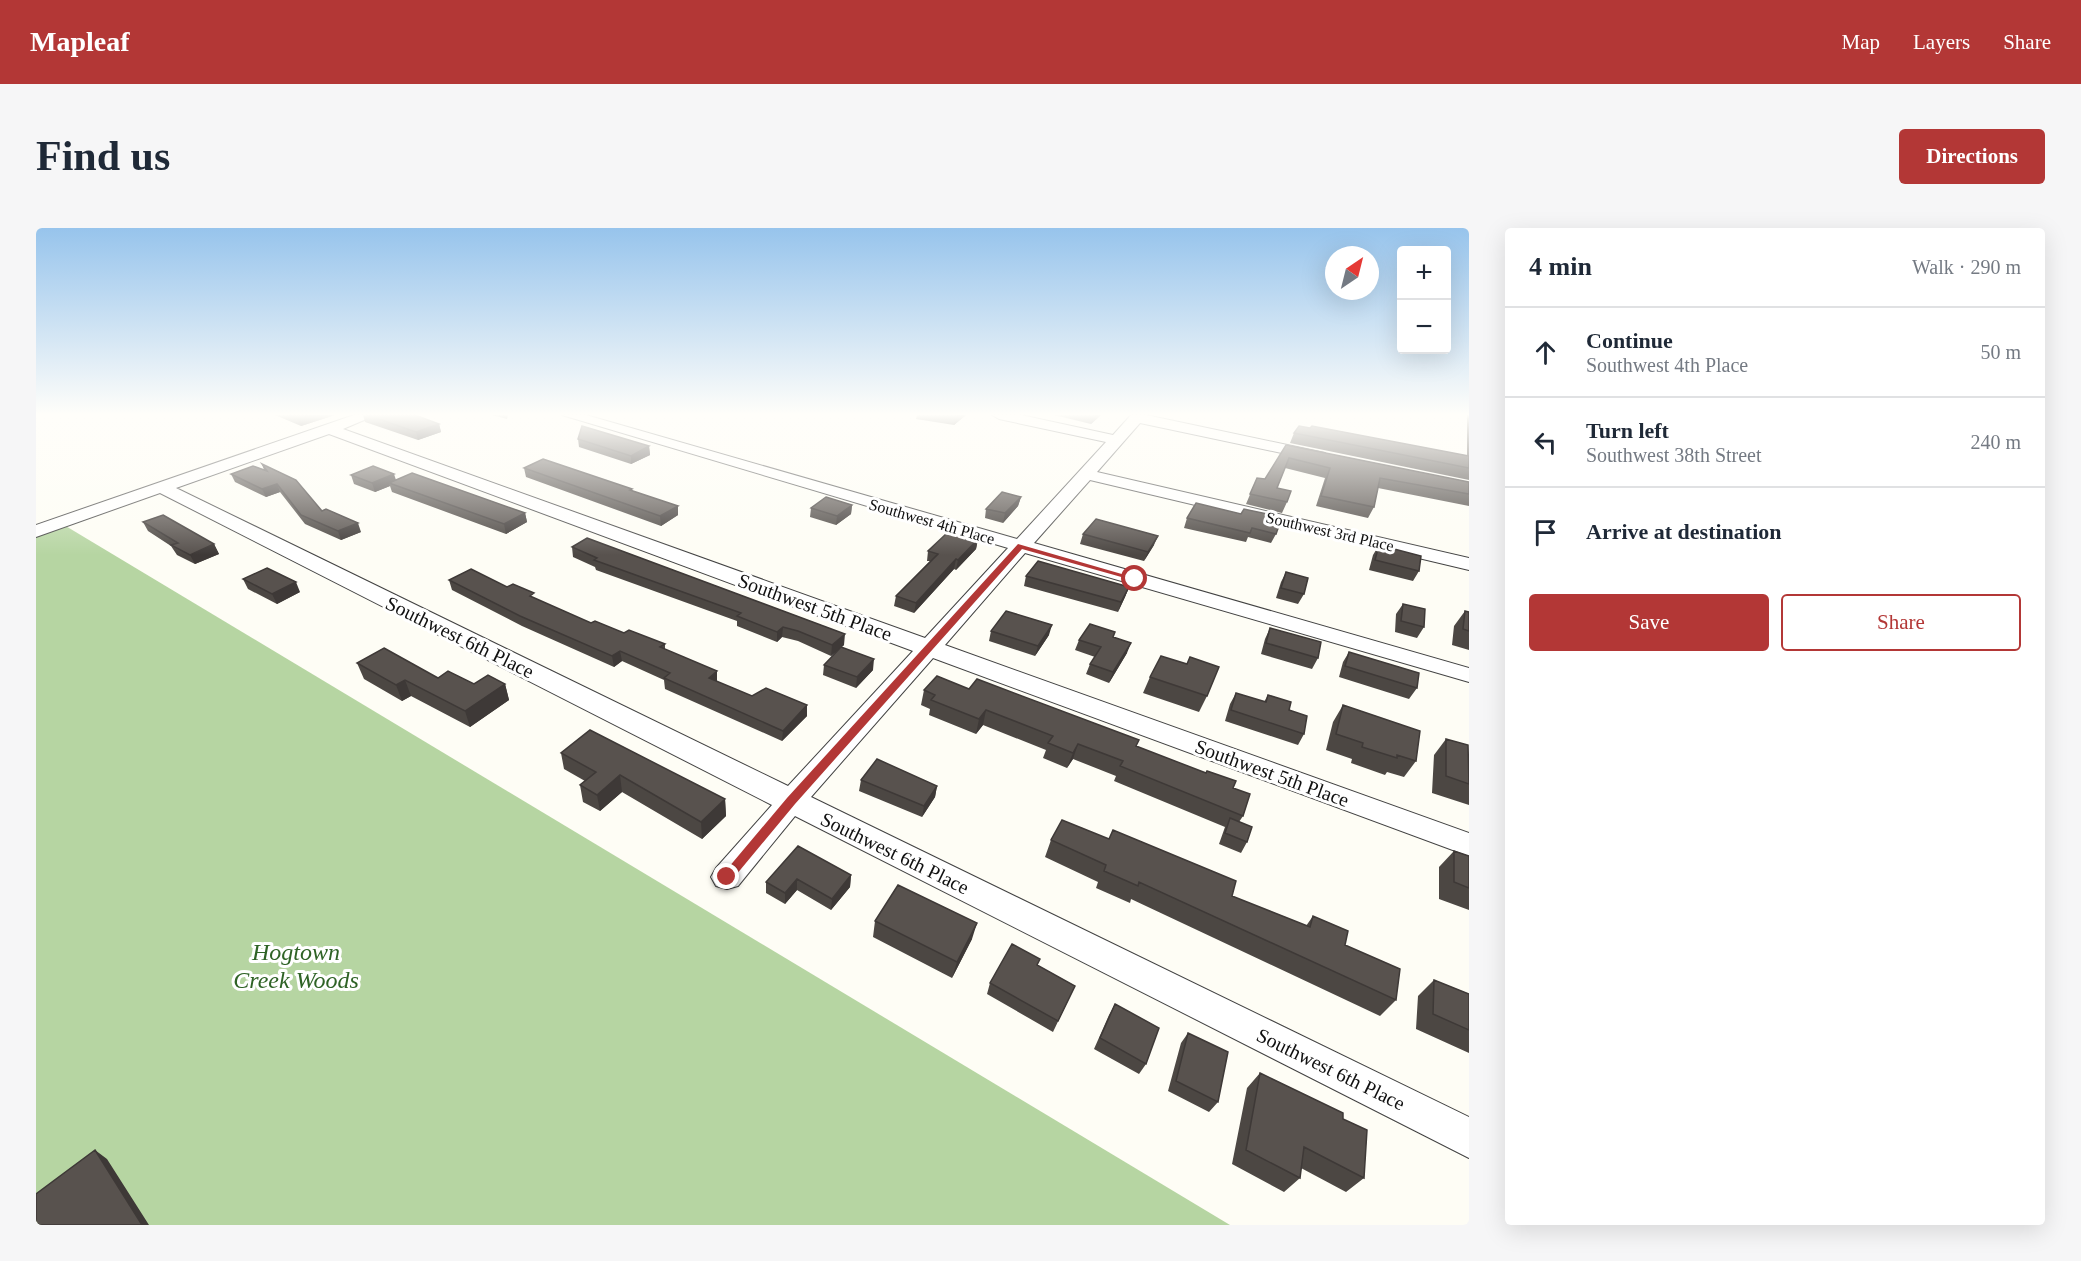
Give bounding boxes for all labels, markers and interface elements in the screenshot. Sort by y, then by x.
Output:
text: Mapleaf [30,26,130,57]
text: Map [1842,30,1880,54]
text: Layers [1913,30,1970,54]
text: Share [2003,30,2051,54]
button: Directions [1899,129,2045,184]
text: Find us [36,133,170,179]
north arrow [1325,246,1379,300]
map controls [1397,246,1451,354]
button: + [1397,246,1451,300]
text: 4 min [1529,252,1592,281]
text: Walk · 290 m [1912,256,2021,278]
button: − [1397,300,1451,354]
text: Continue [1586,328,1673,353]
icon: ahead [1529,336,1562,369]
text: 50 m [1980,341,2021,363]
text: Southwest 4th Place [1586,354,1748,376]
text: Turn left [1586,418,1669,443]
icon: left [1529,426,1562,459]
text: 240 m [1970,431,2021,453]
text: Southwest 38th Street [1586,444,1762,466]
street label: Southwest 4th Place [867,495,997,548]
street label: Southwest 3rd Place [1264,509,1395,554]
icon: arrive [1529,516,1562,549]
text: Arrive at destination [1586,519,1782,544]
route start [1121,565,1147,591]
street label: Southwest 5th Place [735,569,895,645]
street label: Southwest 6th Place [382,592,538,682]
button: Save [1529,594,1769,651]
button: Share [1781,594,2021,651]
street label: Southwest 5th Place [1192,735,1352,811]
street label: Southwest 6th Place [817,808,973,898]
route end [713,863,739,889]
park label: Hogtown Creek Woods [233,939,359,993]
street label: Southwest 6th Place [1253,1024,1409,1114]

